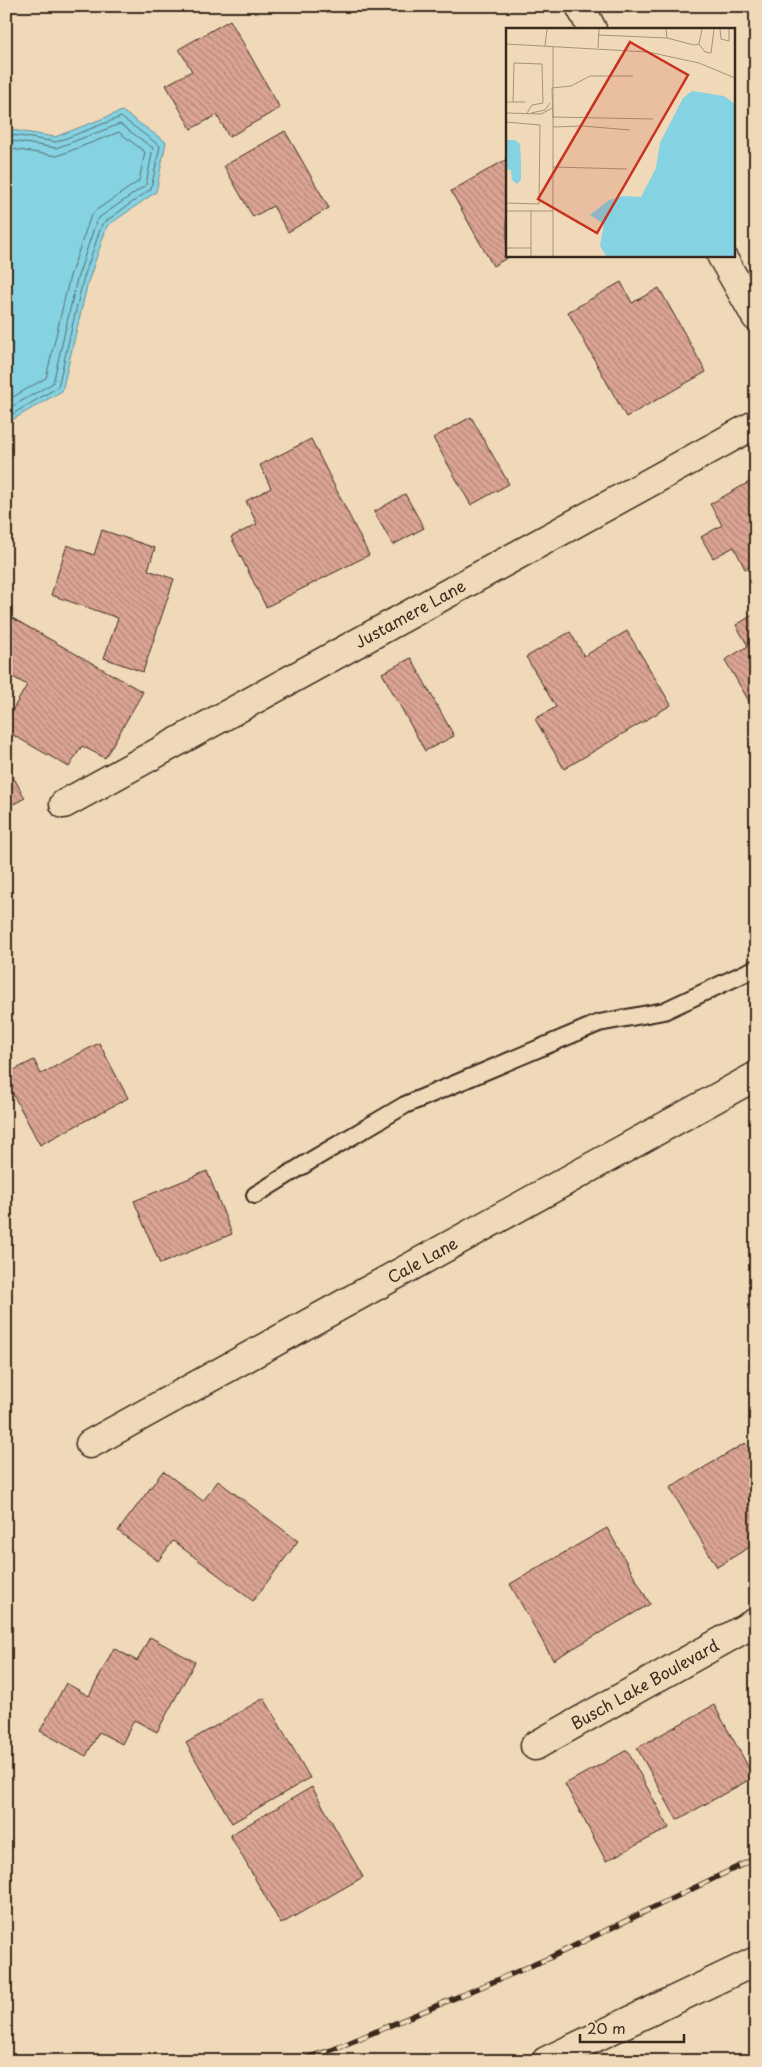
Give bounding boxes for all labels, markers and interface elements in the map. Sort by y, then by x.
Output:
inset map [506,28,734,256]
street label: Justamere Lane [350,573,470,653]
street label: Cale Lane [383,1230,462,1288]
street label: Busch Lake Boulevard [566,1632,723,1735]
scale bar [580,2012,683,2044]
text: 20 m [587,2016,626,2039]

